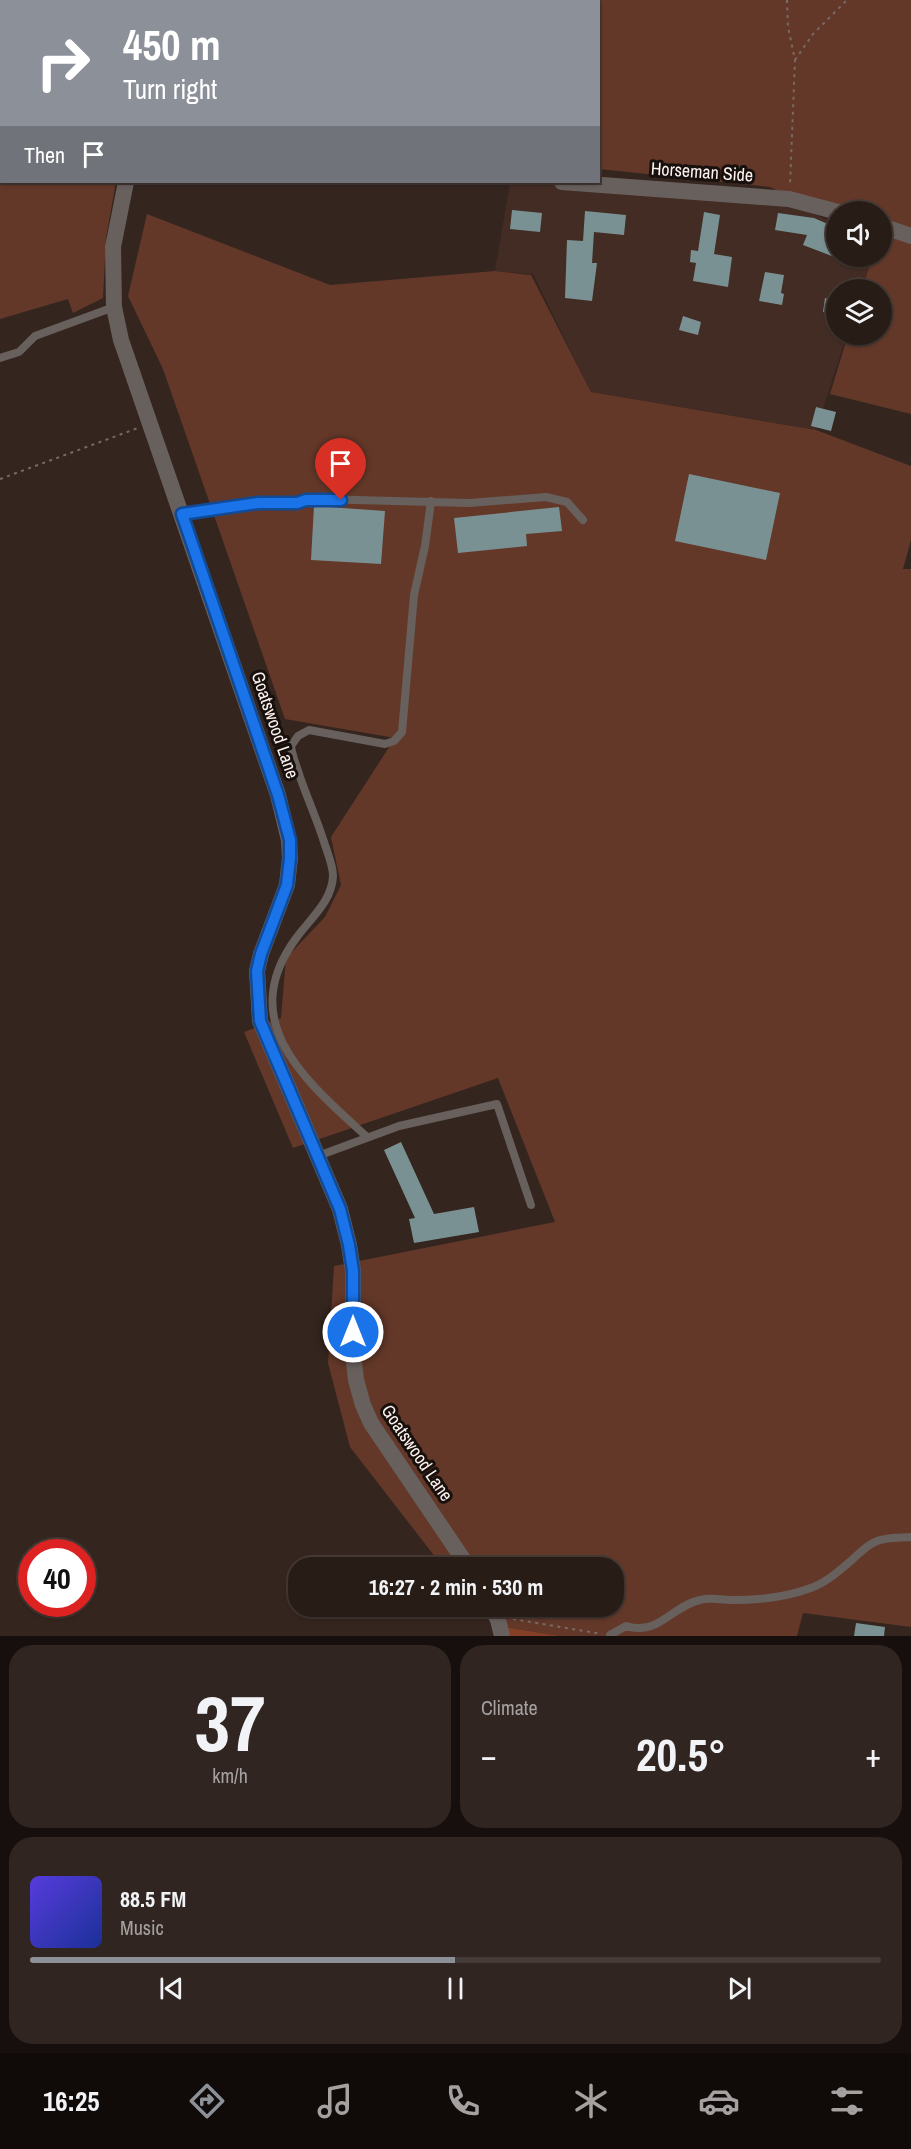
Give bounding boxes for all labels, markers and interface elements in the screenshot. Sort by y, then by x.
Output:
text: 450 m [123,17,221,73]
icon: right [24,24,102,102]
text: Turn right [123,71,217,107]
icon: arrive [77,138,110,171]
text: Then [24,140,65,170]
street label: Horseman Side [650,155,754,188]
map controls [826,201,892,345]
button: sound [826,201,892,267]
button: layers [826,279,892,345]
pin [315,438,366,500]
icon: arrive [324,447,357,480]
street label: Goatswood Lane [245,668,305,782]
position arrow [321,1300,385,1364]
street label: Goatswood Lane [376,1399,459,1506]
speed limit sign: 40 [18,1539,96,1617]
text: 16:27 · 2 min · 530 m [369,1572,543,1602]
text: 37 [194,1670,266,1775]
text: Climate [481,1694,538,1721]
text: 20.5° [636,1724,726,1785]
text: − [481,1733,497,1777]
text: + [865,1733,881,1777]
text: km/h [212,1762,248,1789]
text: 88.5 FM [120,1884,186,1914]
text: Music [120,1914,164,1941]
icon: previous [155,1972,188,2005]
icon: pause [439,1972,472,2005]
icon: next [723,1972,756,2005]
icon: directions [186,2080,228,2122]
icon: music [314,2080,356,2122]
icon: phone [442,2080,484,2122]
icon: climate [570,2080,612,2122]
icon: car [698,2080,740,2122]
icon: filters [826,2080,868,2122]
text: 16:25 [43,2083,100,2119]

